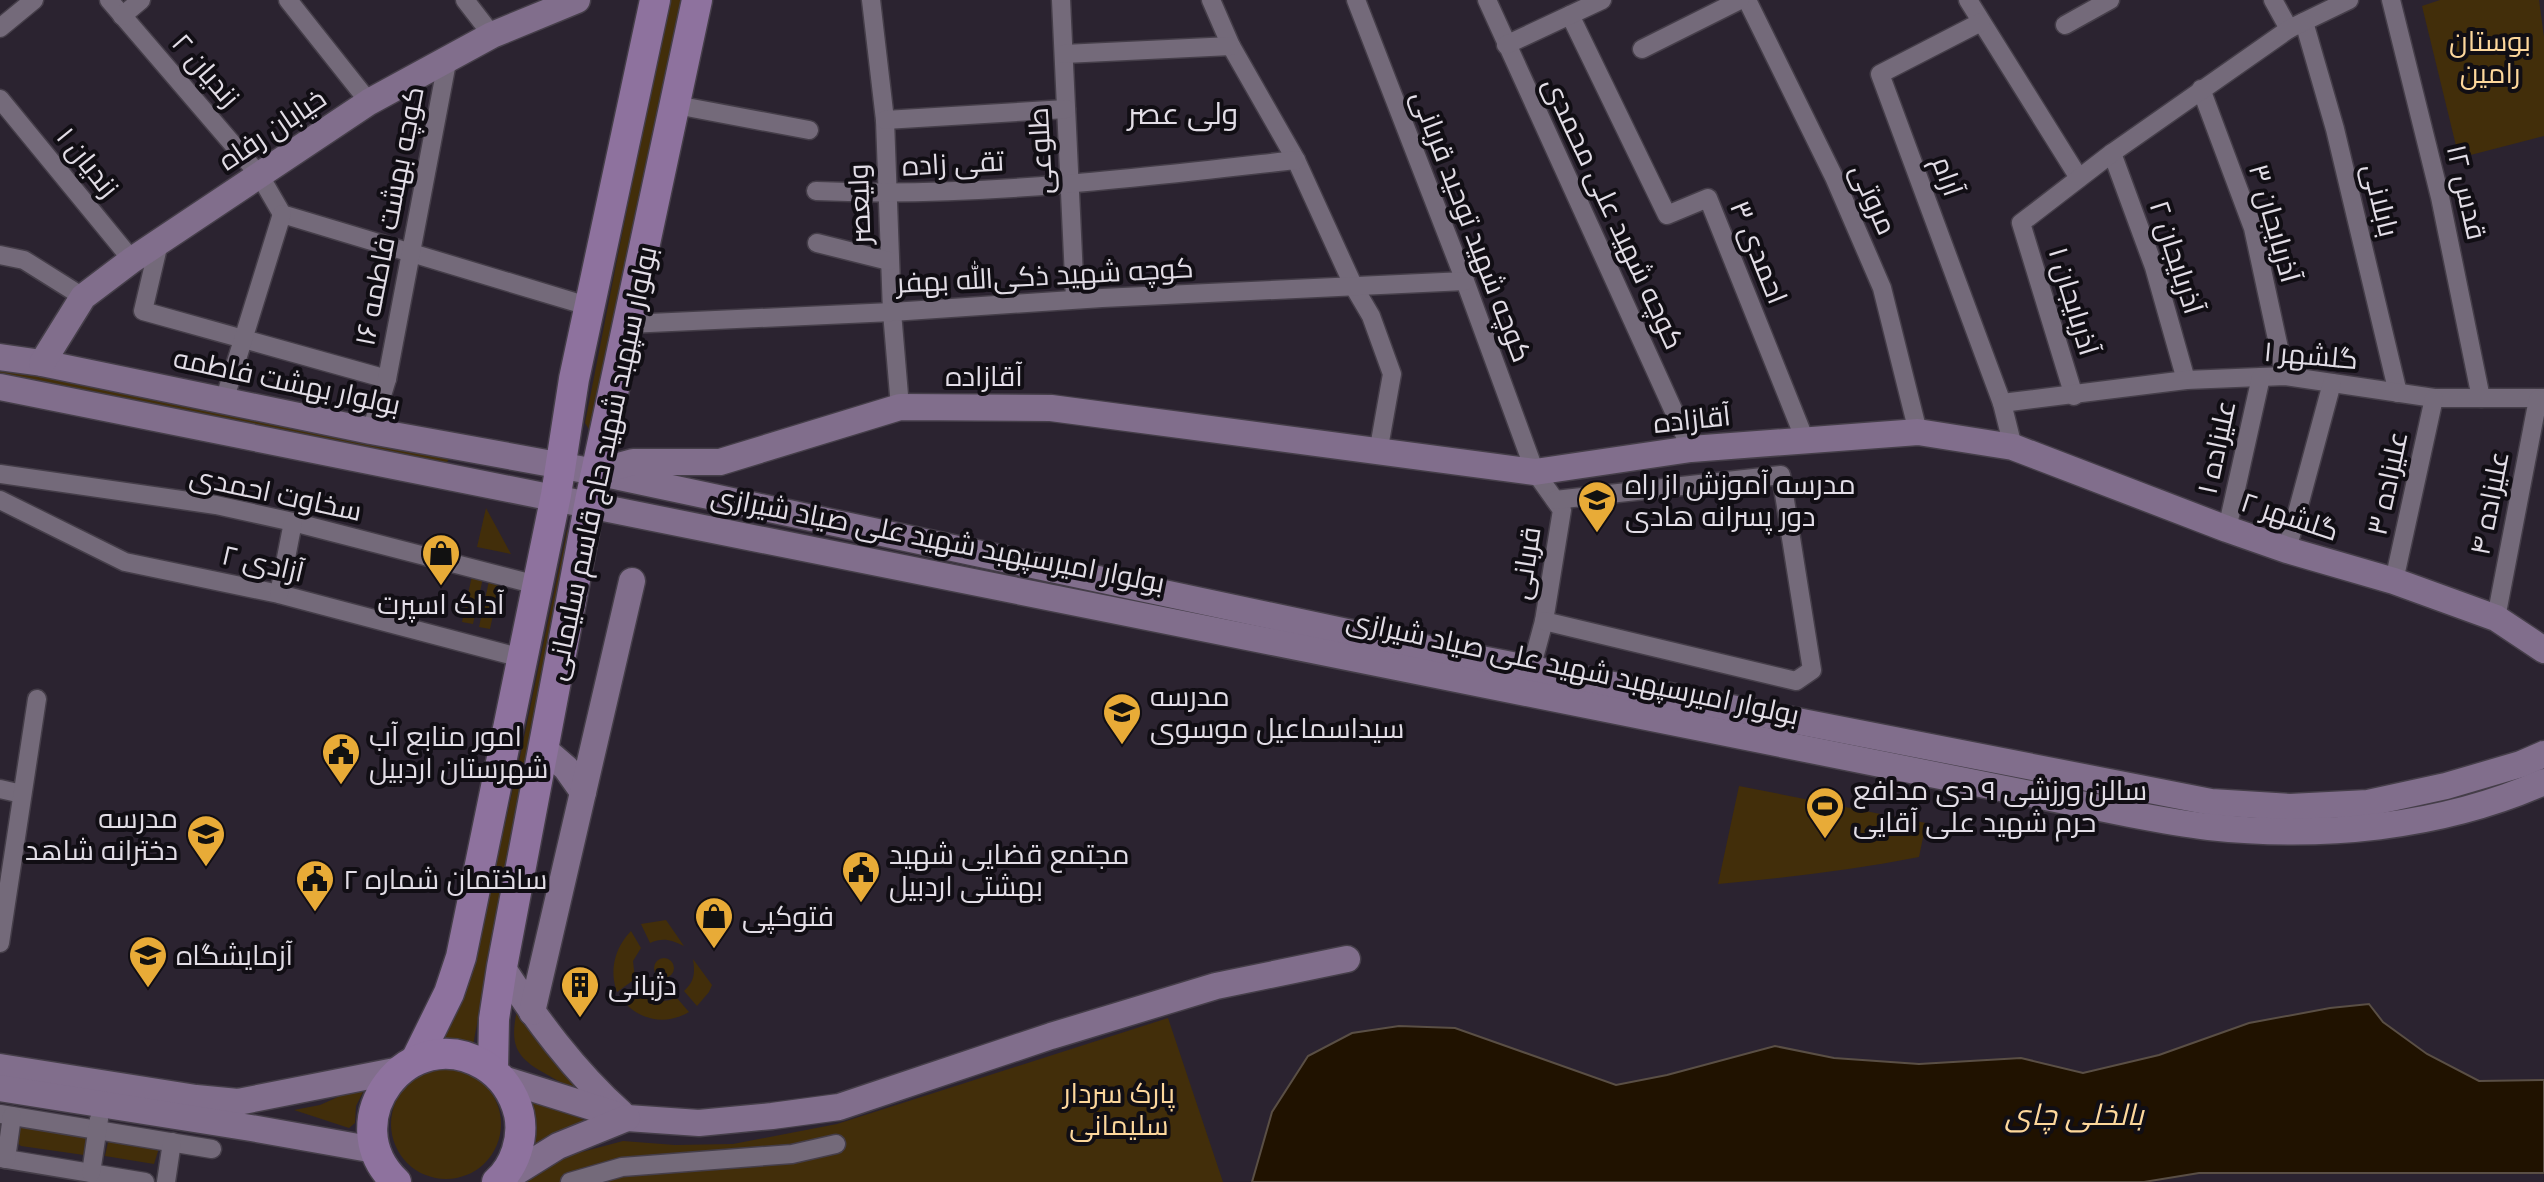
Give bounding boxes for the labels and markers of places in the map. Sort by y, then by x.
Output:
place label: مدرسه آموزش از راه دور پسرانه هادی [1625,466,1856,535]
school or university icon: مدرسه آموزش از راه دور پسرانه هادی [1576,479,1618,534]
shop icon: آداک اسپرت [420,532,462,587]
place label: آداک اسپرت [377,586,505,623]
place label: مدرسه سیداسماعیل موسوی [1150,678,1405,745]
school or university icon: مدرسه سیداسماعیل موسوی [1101,691,1143,746]
place label: امور منابع آب شهرستان اردبیل [369,718,548,785]
public building icon: امور منابع آب شهرستان اردبیل [320,731,362,786]
place label: سالن ورزشی ۹ دی مدافع حرم شهید علی آقایی [1853,772,2147,842]
sports icon: سالن ورزشی ۹ دی مدافع حرم شهید علی آقایی [1804,785,1846,840]
place label: مدرسه دخترانه شاهد [25,800,178,867]
school or university icon: مدرسه دخترانه شاهد [185,813,227,868]
place label: مجتمع قضایی شهید بهشتی اردبیل [889,836,1130,903]
public building icon: مجتمع قضایی شهید بهشتی اردبیل [840,849,882,904]
public building icon: ساختمان شماره ۲ [294,858,336,913]
place label: ساختمان شماره ۲ [343,861,547,896]
shop icon: فتوکپی [693,895,735,950]
place label: فتوکپی [742,898,834,934]
school or university icon: آزمایشگاه [127,934,169,989]
place label: آزمایشگاه [176,937,294,972]
building icon: دژبانی [559,964,601,1019]
place label: دژبانی [608,967,677,1002]

